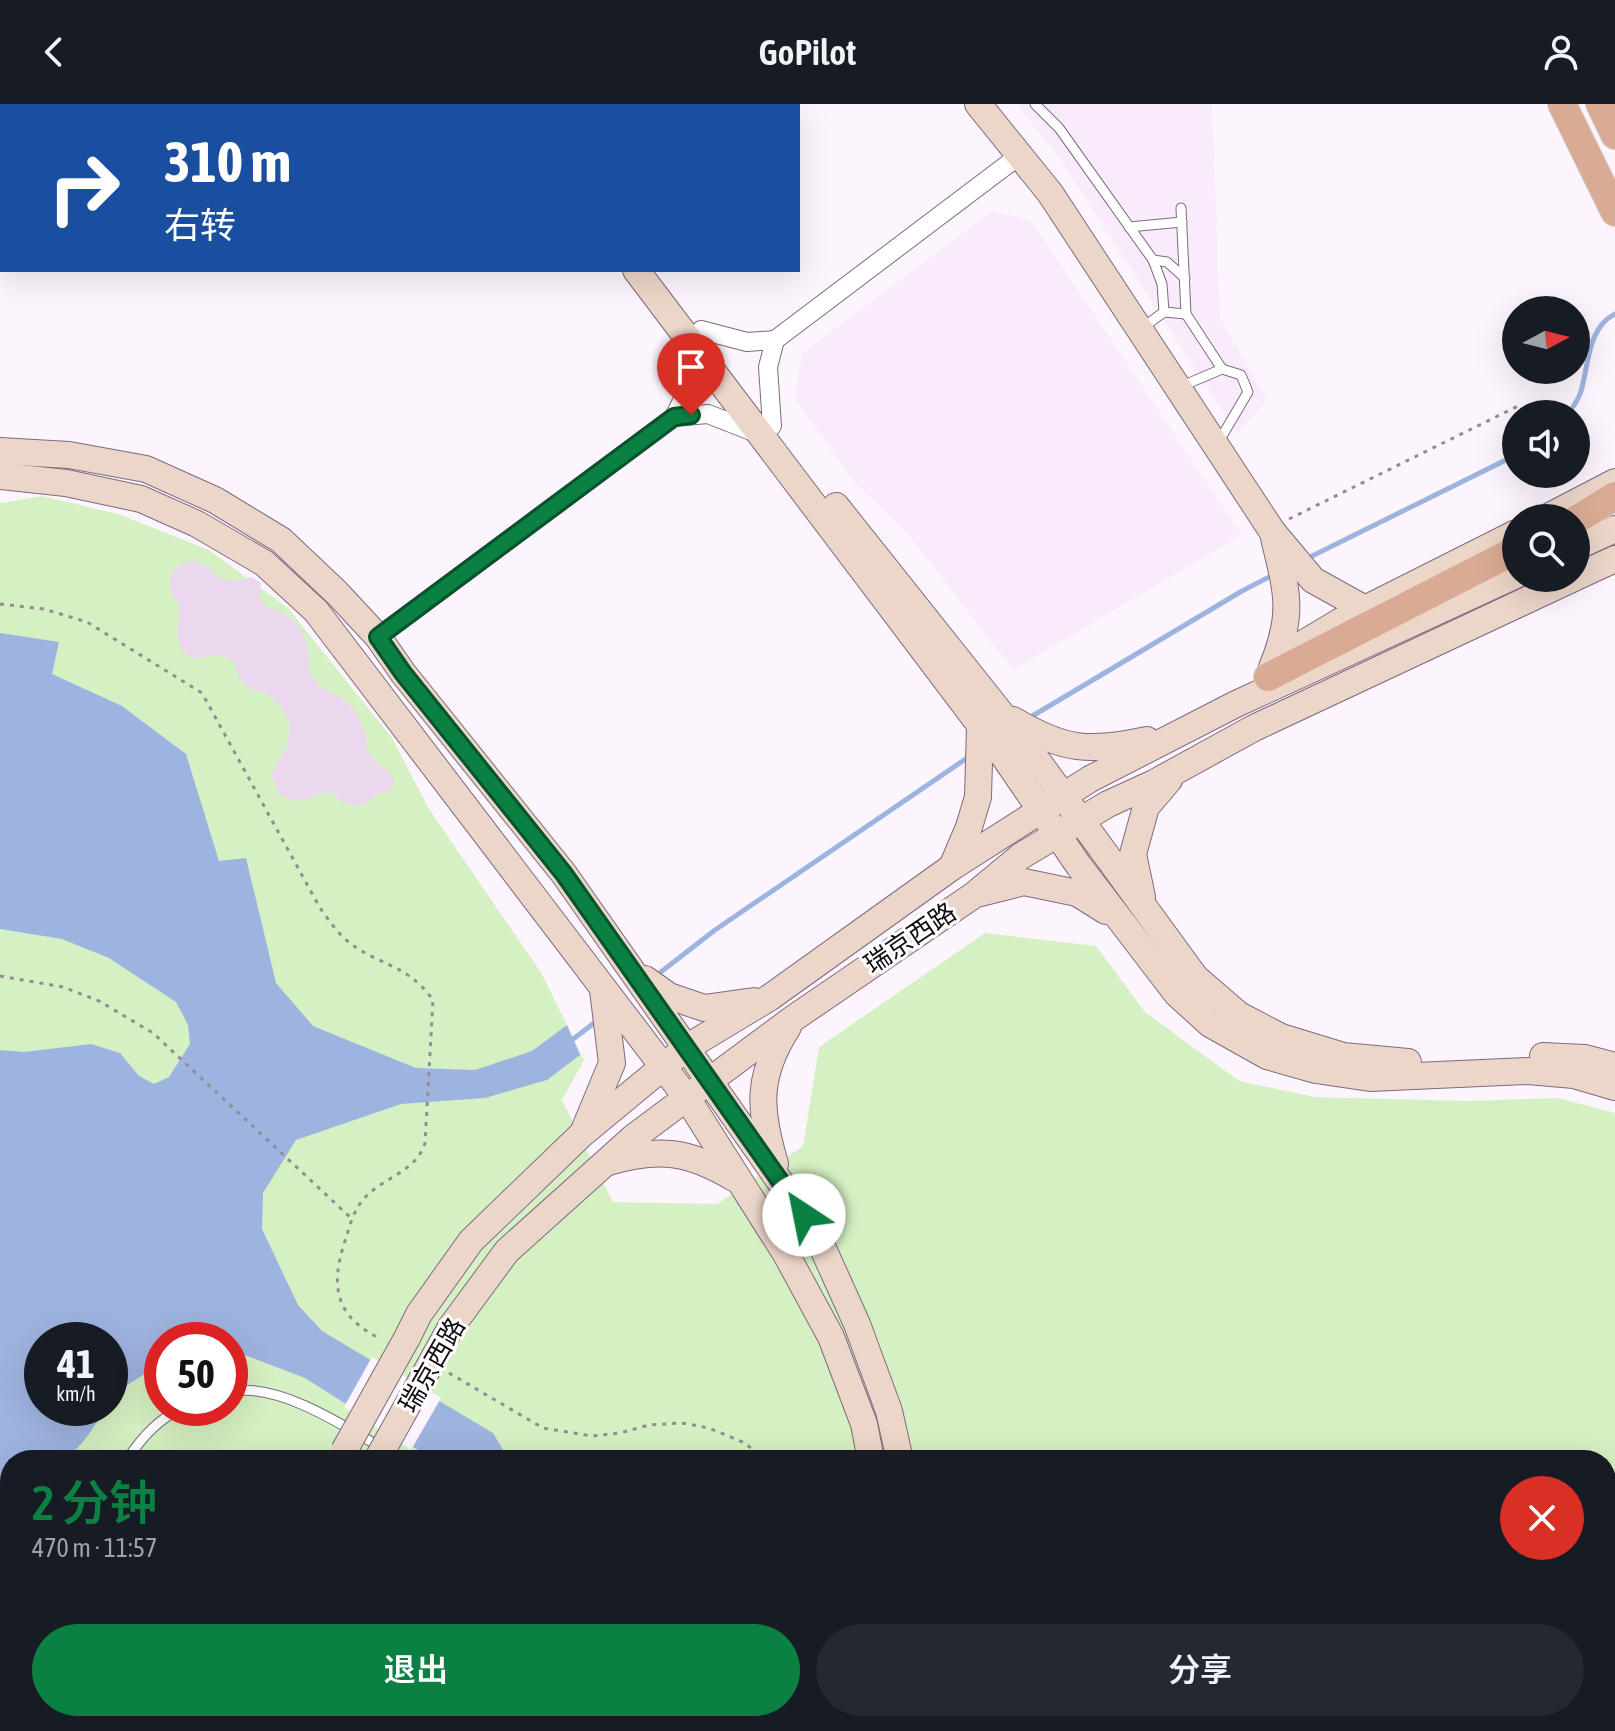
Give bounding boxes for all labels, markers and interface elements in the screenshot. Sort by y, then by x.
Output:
icon: back [32,30,76,74]
icon: person [1539,30,1583,74]
text: GoPilot [759,31,856,73]
text: 310 m [164,130,291,194]
icon: right [32,136,136,240]
text: 右转 [164,204,236,246]
north arrow [1502,296,1590,384]
map controls [1502,296,1590,592]
pin [657,333,725,415]
icon: arrive [669,345,713,389]
button: sound [1502,400,1590,488]
button: search [1502,504,1590,592]
street label: 瑞京西路 [858,896,962,980]
position arrow [762,1173,846,1257]
street label: 瑞京西路 [393,1312,471,1418]
speed limit sign: 50 [144,1322,248,1426]
text: 41 [57,1341,95,1386]
text: km/h [56,1382,96,1405]
text: 2 分钟 [32,1475,157,1530]
button: close [1500,1476,1584,1560]
text: 470 m · 11:57 [32,1533,157,1563]
button: 退出 [32,1624,800,1716]
button: 分享 [816,1624,1584,1716]

